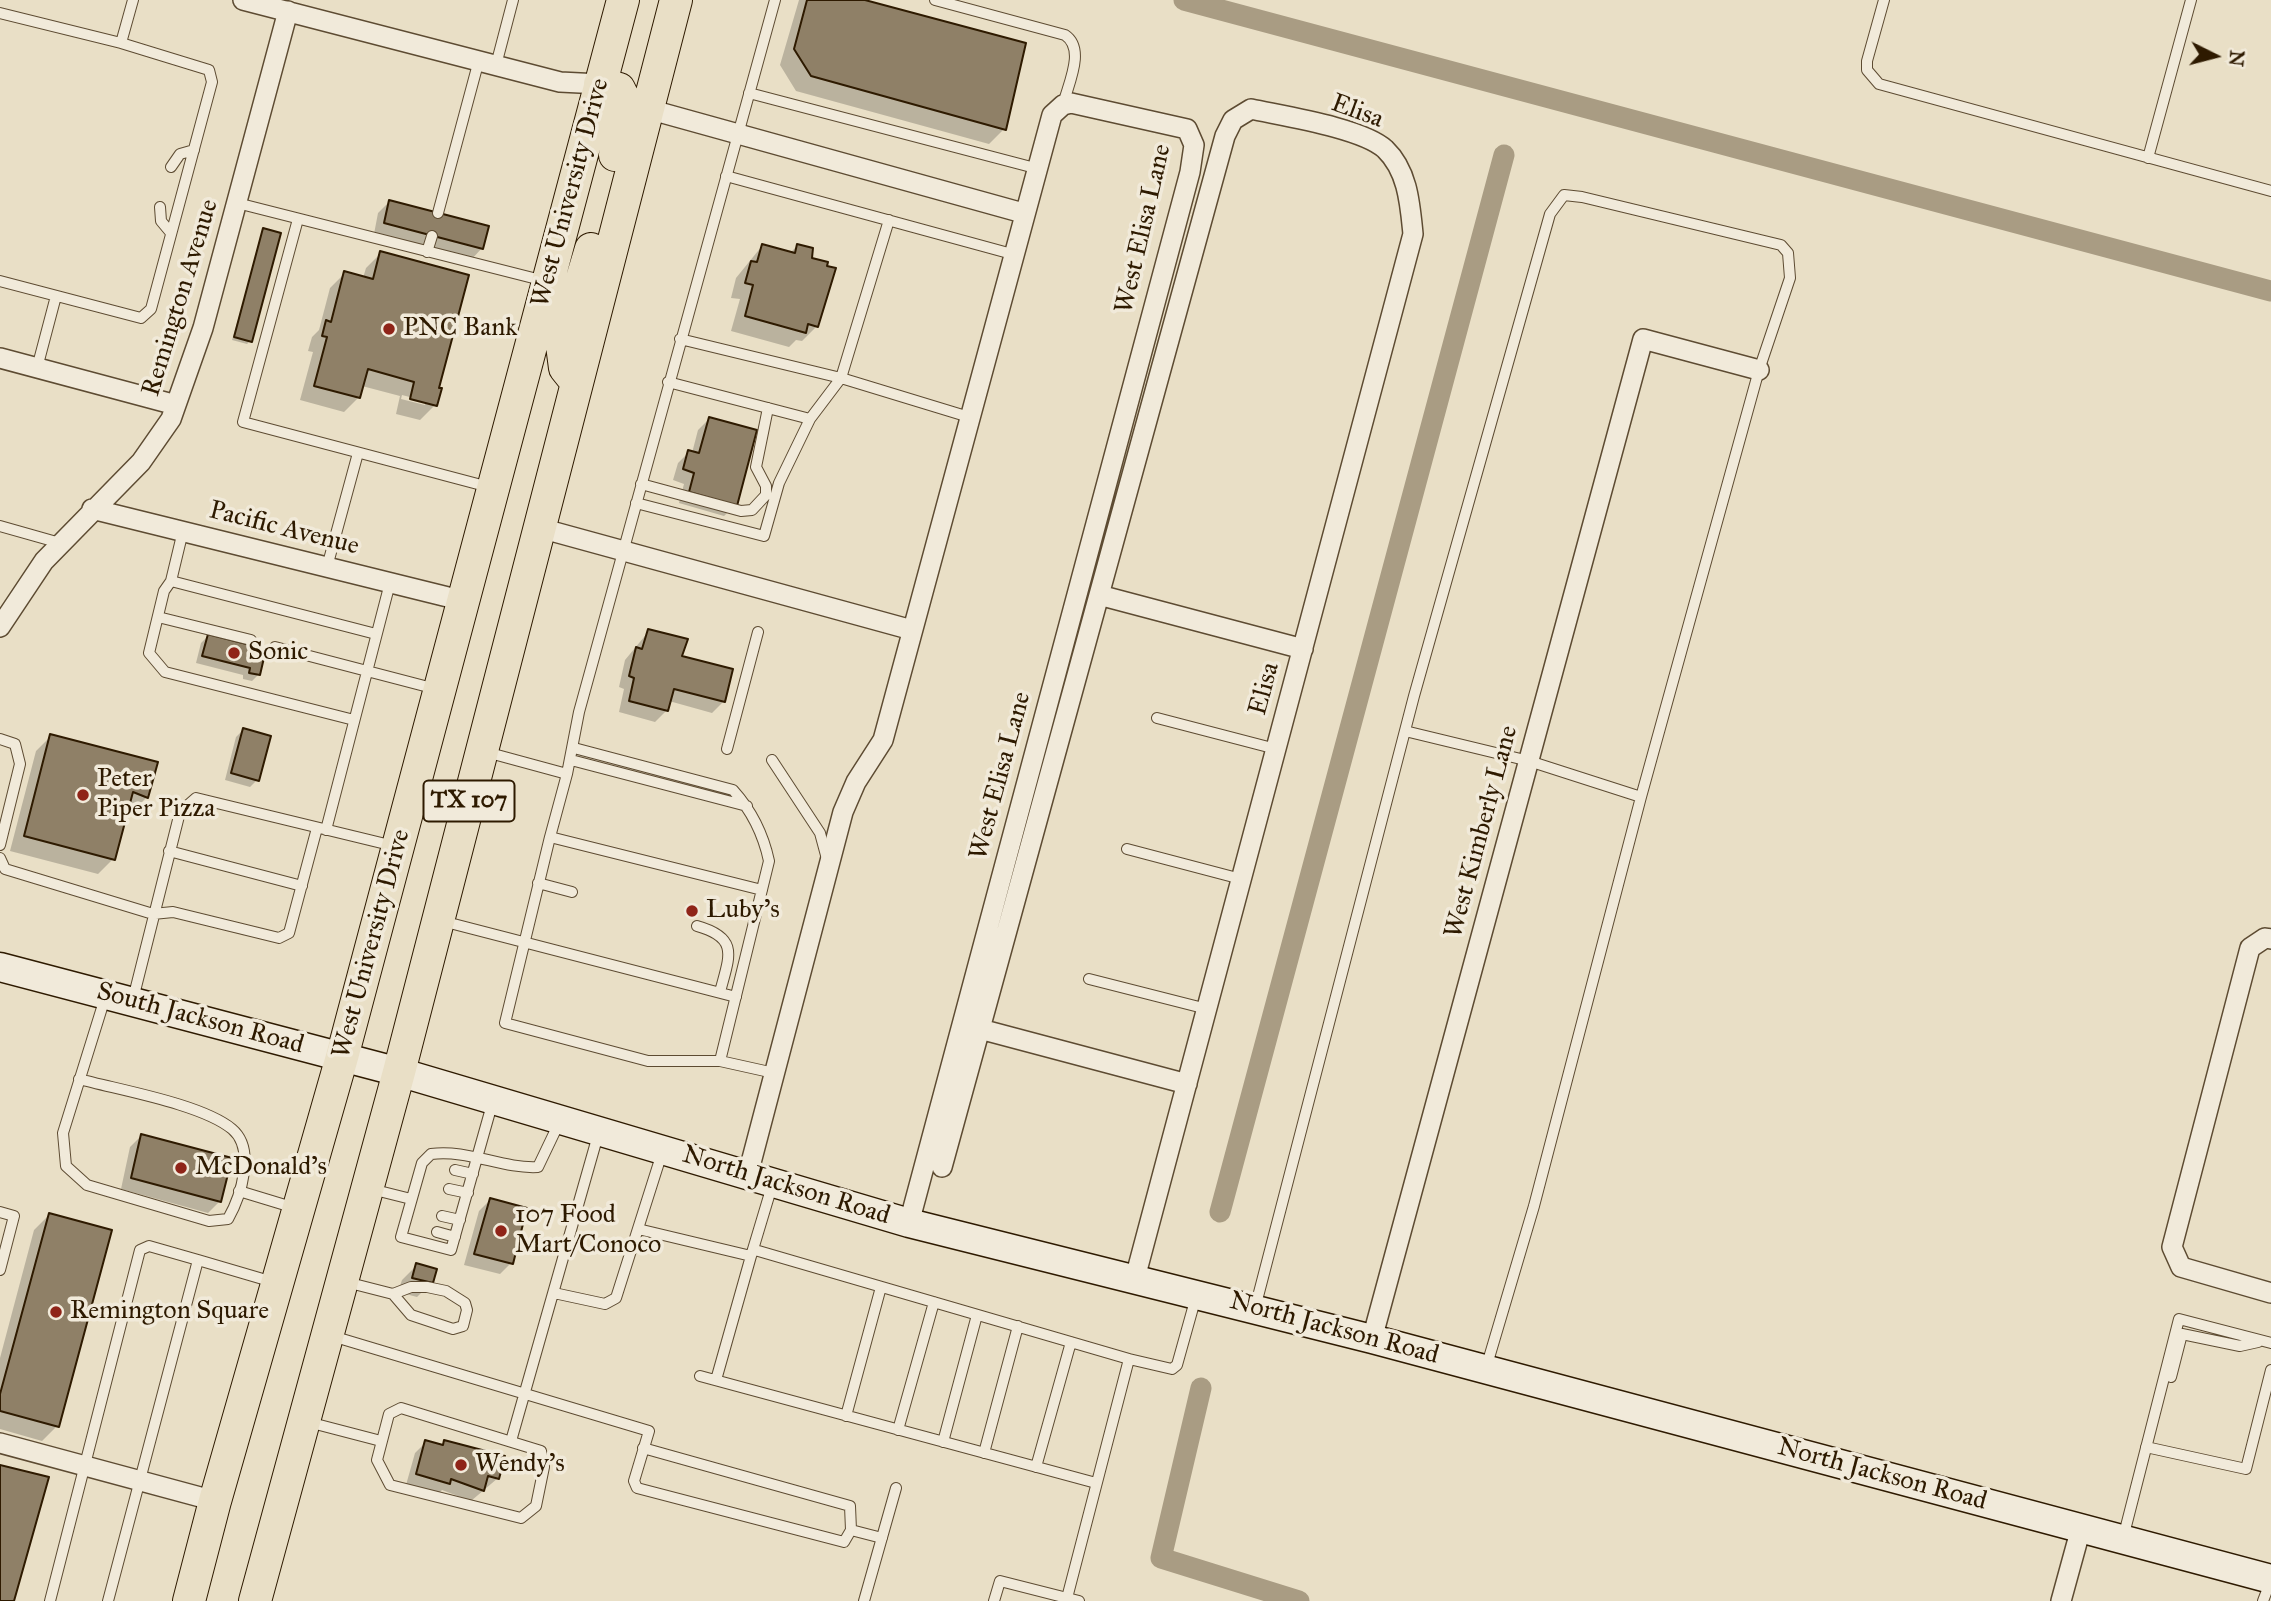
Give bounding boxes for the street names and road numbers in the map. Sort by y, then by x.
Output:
street label: West University Drive [525,75,617,311]
street label: Elisa [1327,88,1387,136]
street label: West Elisa Lane [1109,141,1179,317]
street label: Remington Avenue [136,196,226,400]
street label: Pacific Avenue [206,495,362,563]
street label: Elisa [1243,659,1287,719]
street label: West Elisa Lane [964,689,1038,863]
street label: West Kimberly Lane [1439,722,1525,942]
road number: TX 107 [424,780,514,822]
street label: West University Drive [326,826,418,1062]
street label: South Jackson Road [93,976,307,1062]
street label: North Jackson Road [678,1140,894,1232]
street label: North Jackson Road [1226,1286,1442,1372]
street label: North Jackson Road [1774,1432,1990,1518]

